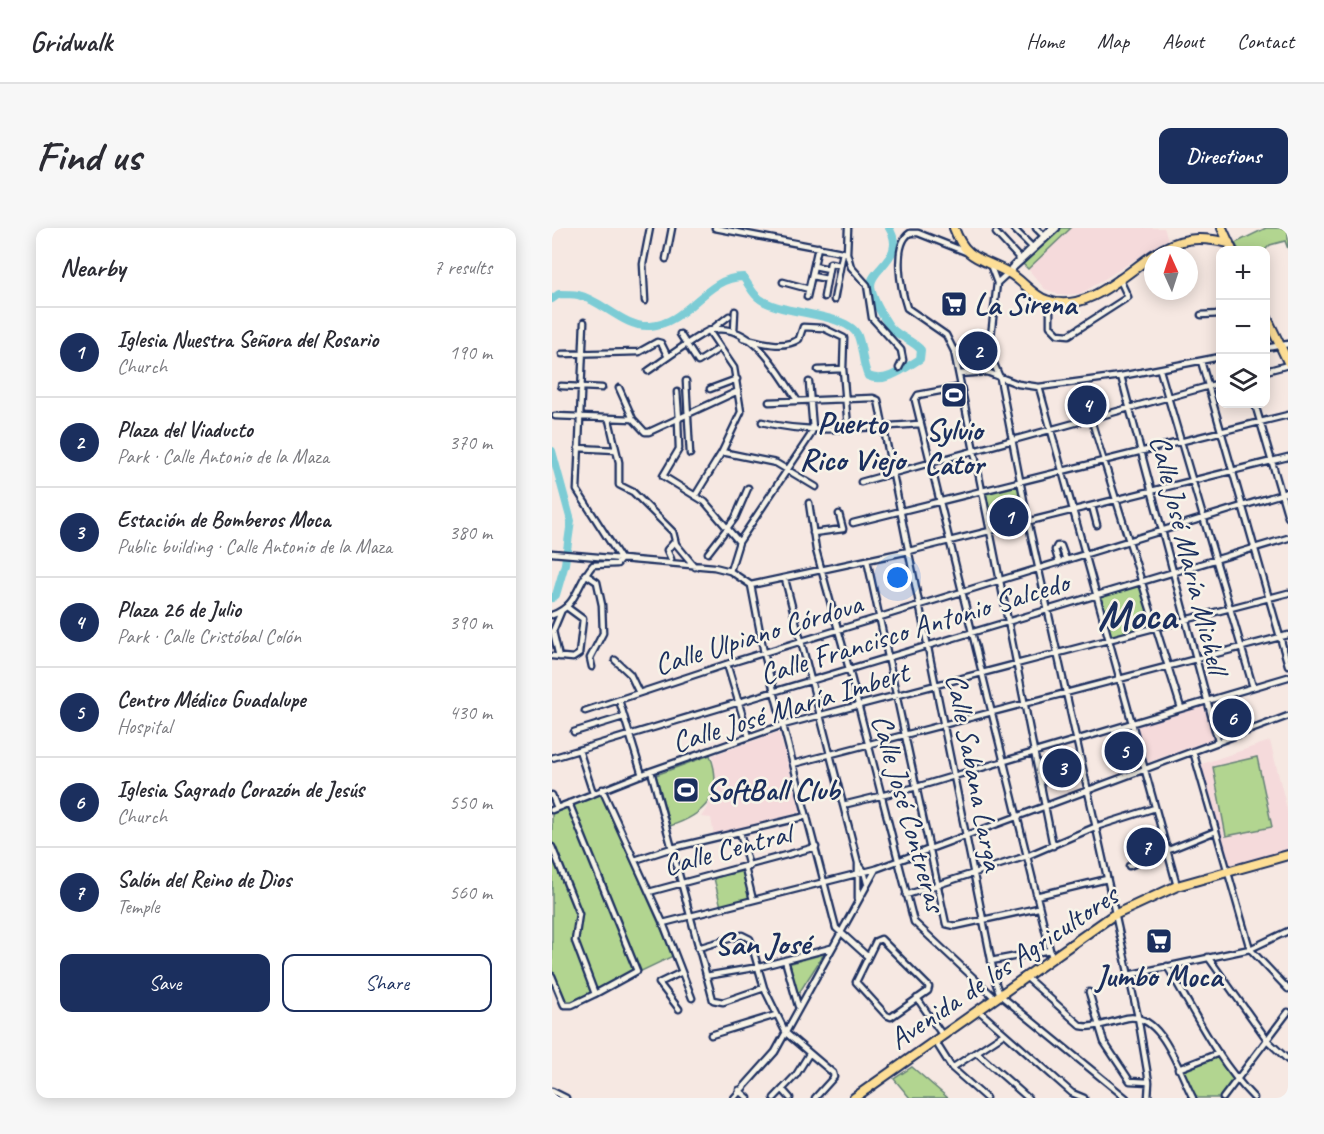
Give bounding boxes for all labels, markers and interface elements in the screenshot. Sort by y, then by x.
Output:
text: Gridwalk [30,24,112,59]
text: Home [1026,28,1064,54]
text: Map [1097,28,1129,54]
text: About [1162,28,1204,54]
text: Contact [1237,28,1294,54]
button: Directions [1159,128,1288,184]
text: Find us [36,130,141,183]
north arrow [1144,246,1198,300]
map controls [1216,246,1270,408]
button: + [1216,246,1270,300]
text: Nearby [60,251,125,284]
text: 7 results [433,255,492,280]
place label: La Sirena [974,285,1079,323]
supermarket icon: La Sirena [939,289,969,319]
button: − [1216,300,1270,354]
text: Iglesia Nuestra Señora del Rosario [117,326,378,354]
pin: 2 [958,328,998,374]
text: 1 [75,340,84,365]
text: 190 m [449,340,492,365]
text: Church [117,354,167,379]
button: layers [1216,354,1270,408]
sports icon: Sylvio Cator [939,380,969,410]
pin: 4 [1068,382,1106,428]
district label: Puerto Rico Viejo [799,402,908,480]
place label: Sylvio Cator [924,411,987,483]
text: Plaza del Viaducto [117,416,253,444]
text: 2 [75,430,84,455]
text: 370 m [449,430,492,455]
street label: Calle José María Michell [1141,431,1238,682]
text: Park · Calle Antonio de la Maza [117,444,329,469]
pin: 1 [990,494,1028,540]
text: Estación de Bomberos Moca [117,506,330,534]
text: 3 [75,520,84,545]
text: 380 m [449,520,492,545]
text: Public building · Calle Antonio de la Maza [117,534,392,559]
street label: Calle Francisco Antonio Salcedo [755,562,1076,693]
your location [883,563,912,592]
street label: Calle Ulpiano Córdova [650,584,868,684]
district label: Moca [1098,589,1179,642]
text: Plaza 26 de Julio [117,596,241,624]
text: 4 [75,610,84,635]
text: 390 m [449,610,492,635]
text: Park · Calle Cristóbal Colón [117,624,301,649]
street label: Calle José María Imbert [667,652,916,761]
street label: Calle Sabana Larga [937,670,1013,876]
text: Centro Médico Guadalupe [117,686,305,714]
pin: 6 [1212,696,1252,740]
text: 5 [75,700,84,725]
text: 430 m [449,700,492,725]
street label: Calle José Contreras [863,710,956,919]
text: Hospital [117,714,172,739]
pin: 5 [1104,728,1144,774]
pin: 3 [1042,746,1082,790]
place label: SoftBall Club [706,771,842,809]
sports icon: SoftBall Club [671,775,701,805]
text: Iglesia Sagrado Corazón de Jesús [117,776,364,804]
text: 6 [75,790,84,815]
text: 550 m [449,790,492,815]
text: Church [117,804,167,829]
street label: Calle Central [659,812,800,884]
pin: 7 [1126,824,1166,870]
text: Salón del Reino de Dios [117,866,291,894]
street label: Avenida de los Agricultores [881,875,1127,1058]
text: 7 [75,880,84,905]
text: 560 m [449,880,492,905]
text: Temple [117,894,160,919]
district label: San José [714,923,814,964]
supermarket icon: Jumbo Moca [1144,926,1174,956]
button: Save [60,954,270,1012]
button: Share [282,954,492,1012]
place label: Jumbo Moca [1094,957,1225,995]

